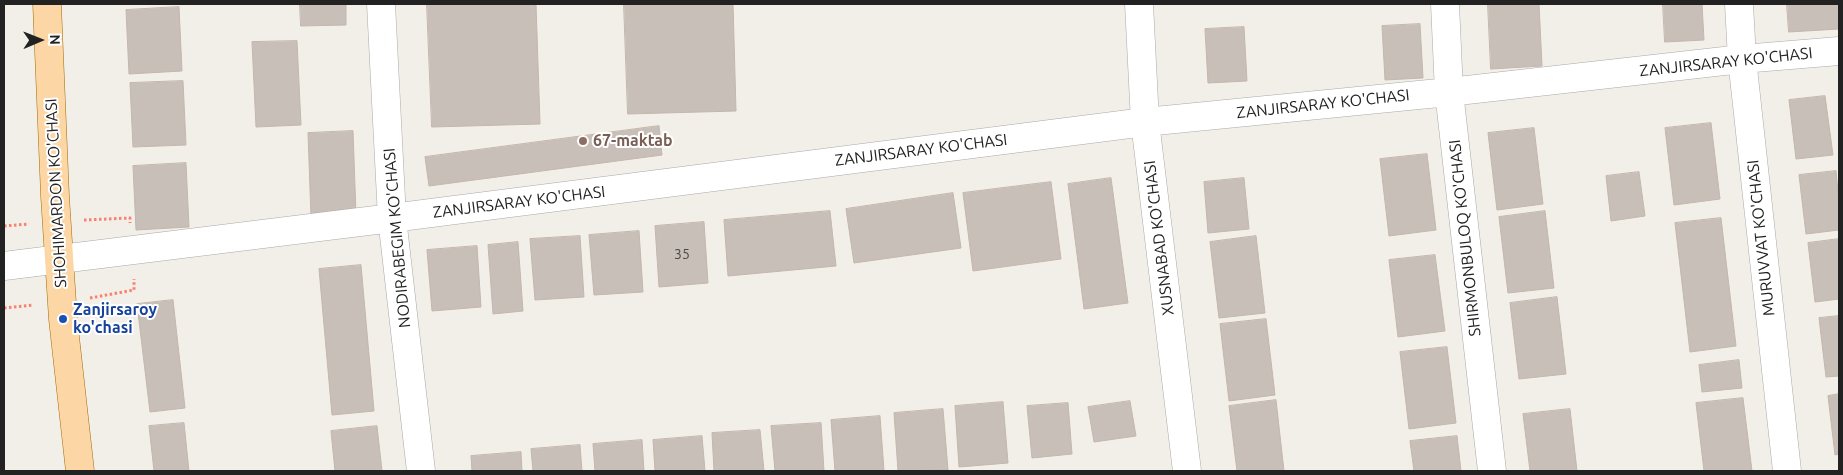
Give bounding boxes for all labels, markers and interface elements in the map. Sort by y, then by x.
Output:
north arrow [15,15,65,65]
text: N [47,34,63,45]
street label: ZANJIRSARAY KO'CHASI [1639,43,1813,81]
street label: ZANJIRSARAY KO'CHASI [1236,85,1410,123]
street label: SHOHIMARDON KO'CHASI [41,98,71,288]
street label: ZANJIRSARAY KO'CHASI [834,130,1008,170]
place label: 67-maktab [593,131,673,151]
marker: 67-maktab [577,135,589,147]
street label: SHIRMONBULOQ KO'CHASI [1445,139,1485,337]
street label: NODIRABEGIM KO'CHASI [380,147,414,329]
street label: MURUVVAT KO'CHASI [1743,159,1779,317]
street label: XUSNABAD KO'CHASI [1140,160,1178,316]
street label: ZANJIRSARAY KO'CHASI [432,182,606,222]
house number: 35 [674,246,690,262]
place label: Zanjirsaroy ko'chasi [73,300,157,338]
marker: Zanjirsaroy ko'chasi [57,313,69,325]

